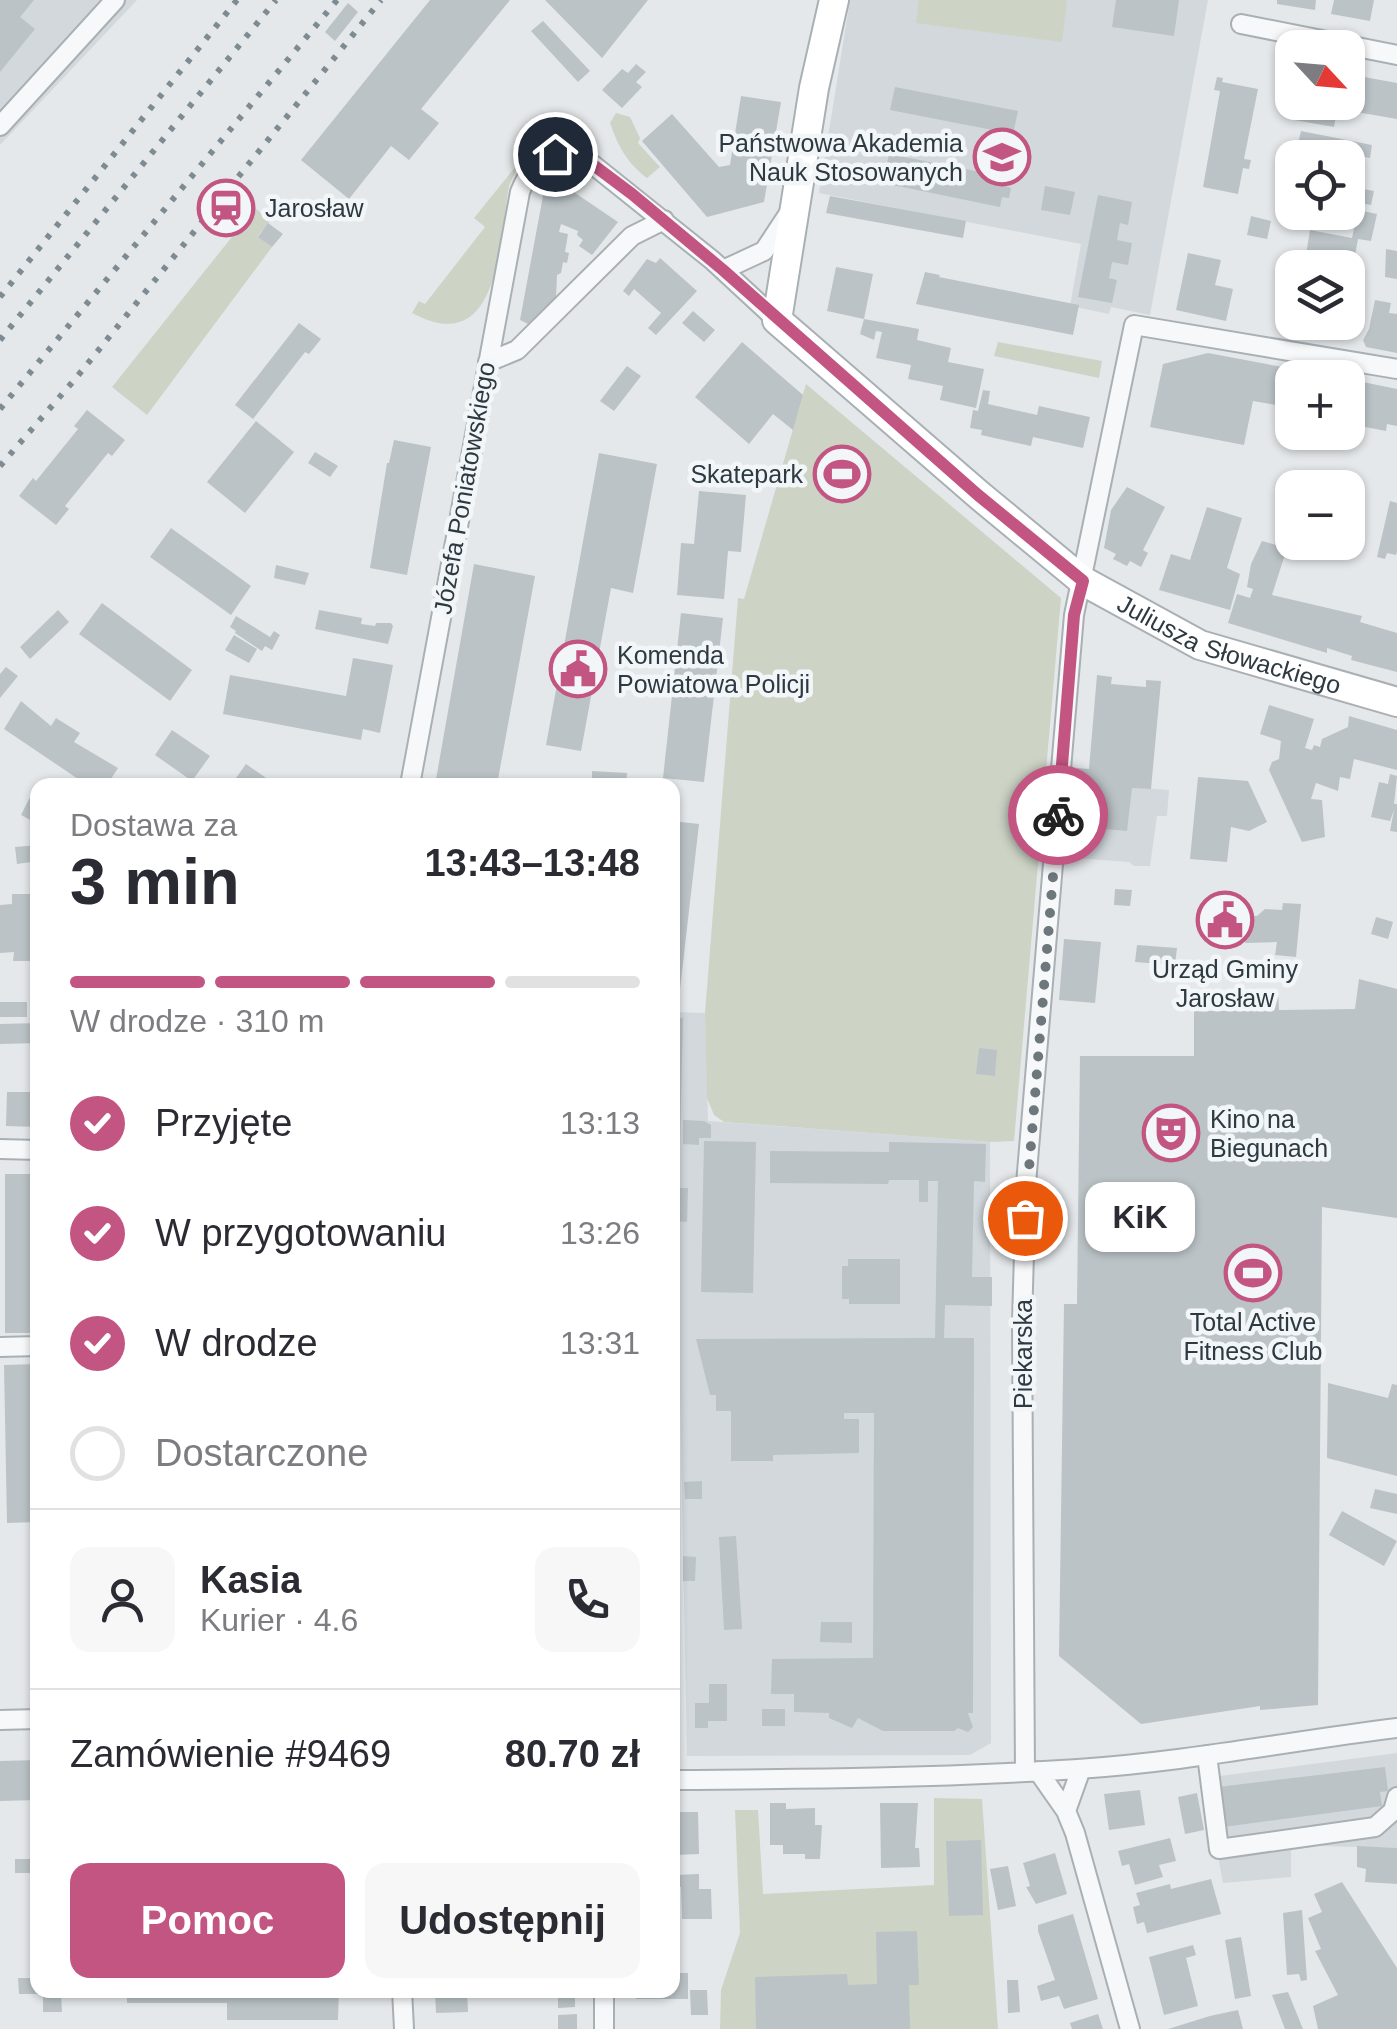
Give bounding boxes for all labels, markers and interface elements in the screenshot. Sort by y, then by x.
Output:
north arrow [1275,30,1365,120]
map controls [1275,30,1365,560]
pin [513,112,598,197]
icon: home [528,127,583,182]
school or university icon: Państwowa Akademia Nauk Stosowanych [972,127,1032,187]
place label: Państwowa Akademia Nauk Stosowanych [718,129,963,186]
button: locate [1275,140,1365,230]
station icon: Jarosław [196,178,256,238]
place label: Jarosław [265,194,365,222]
button: layers [1275,250,1365,340]
street label: Józefa Poniatowskiego [428,360,500,616]
button: + [1275,360,1365,450]
sports icon: Skatepark [812,444,872,504]
place label: Skatepark [690,460,803,488]
button: − [1275,470,1365,560]
street label: Juliusza Słowackiego [1113,589,1344,699]
public building icon: Komenda Powiatowa Policji [548,639,608,699]
place label: Komenda Powiatowa Policji [617,641,810,698]
courier [1008,765,1108,865]
icon: bike [1031,788,1086,843]
text: Dostawa za [70,807,237,843]
text: 13:43–13:48 [424,842,640,884]
text: 3 min [70,845,240,918]
public building icon: Urząd Gminy Jarosław [1195,890,1255,950]
place label: Urząd Gminy Jarosław [1152,955,1298,1012]
text: W drodze · 310 m [70,1003,324,1039]
icon: check [70,1096,125,1151]
text: Przyjęte [155,1102,292,1144]
theatre icon: Kino na Biegunach [1141,1103,1201,1163]
text: 13:13 [560,1105,640,1141]
place label: Kino na Biegunach [1210,1105,1328,1162]
pin [983,1176,1068,1261]
callout: KiK [1085,1183,1195,1253]
icon: bag [998,1191,1053,1246]
text: KiK [1112,1199,1168,1235]
icon: check [70,1206,125,1261]
text: W przygotowaniu [155,1212,446,1254]
text: 13:26 [560,1215,640,1251]
sports icon: Total Active Fitness Club [1223,1243,1283,1303]
street label: Piekarska [1009,1299,1037,1409]
place label: Total Active Fitness Club [1184,1308,1322,1365]
icon: check [70,1316,125,1371]
text: W drodze [155,1322,318,1364]
text: 13:31 [560,1325,640,1361]
text: Dostarczone [155,1432,368,1474]
button: person [70,1547,175,1652]
button: phone [535,1547,640,1652]
text: Kasia [200,1559,301,1601]
text: Kurier · 4.6 [200,1602,358,1638]
text: Zamówienie #9469 [70,1733,391,1775]
text: 80.70 zł [505,1733,640,1775]
button: Pomoc [70,1863,345,1978]
button: Udostępnij [365,1863,640,1978]

